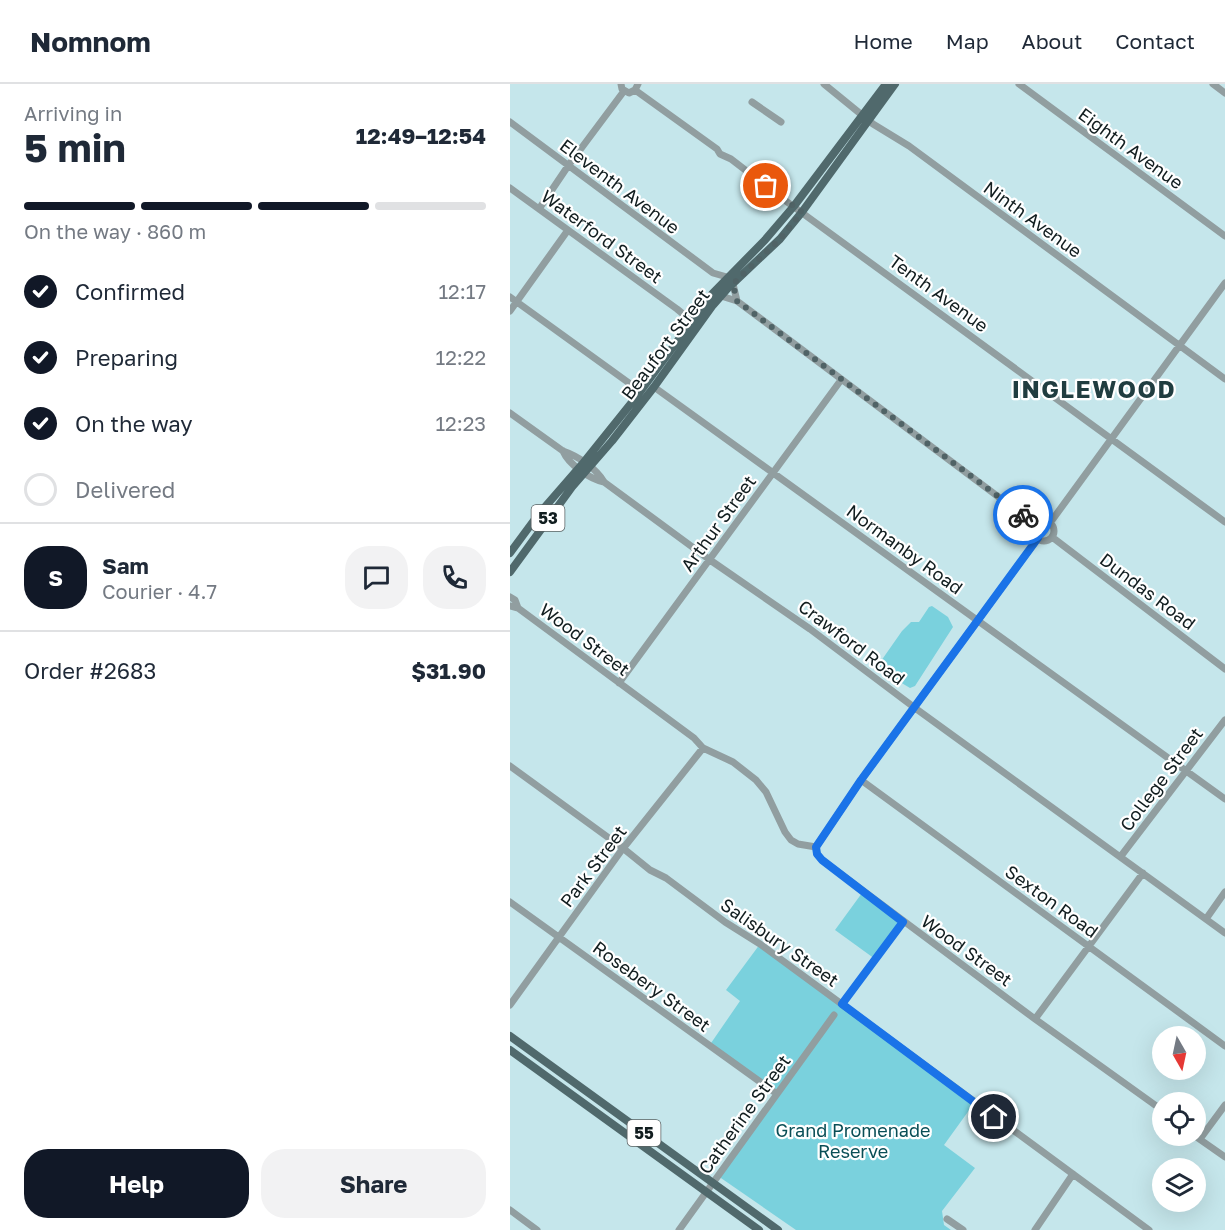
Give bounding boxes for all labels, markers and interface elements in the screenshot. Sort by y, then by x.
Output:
text: Nomnom [30,25,151,58]
text: Home [853,28,913,54]
text: Map [946,28,989,54]
text: About [1022,28,1082,54]
text: Contact [1115,28,1195,54]
text: Arriving in [24,101,122,125]
street label: Eighth Avenue [1074,103,1188,193]
text: 12:49–12:54 [356,122,486,149]
text: 5 min [24,124,126,171]
street label: Eleventh Avenue [556,134,684,238]
pin [740,160,791,211]
icon: bag [749,169,782,202]
street label: Ninth Avenue [980,176,1086,262]
street label: Waterford Street [537,185,667,287]
text: On the way · 860 m [24,219,206,243]
street label: Tenth Avenue [885,250,993,336]
icon: check [24,275,57,308]
text: Confirmed [75,278,185,305]
text: 12:17 [438,279,486,303]
street label: Beaufort Street [616,284,714,404]
icon: check [24,341,57,374]
text: Preparing [75,344,178,371]
text: 12:22 [436,345,486,369]
district label: INGLEWOOD [1012,374,1176,403]
icon: check [24,407,57,440]
text: On the way [75,410,193,437]
text: 12:23 [435,411,486,435]
street label: Arthur Street [676,471,760,575]
text: Delivered [75,476,175,503]
courier [993,485,1053,545]
icon: bike [1007,499,1040,532]
street label: Normanby Road [843,500,967,598]
road number: 53 [532,505,564,531]
button: chat [345,546,408,609]
button: phone [423,546,486,609]
street label: Dundas Road [1096,548,1200,634]
text: Sam [102,552,149,579]
text: S [48,564,63,591]
text: Courier · 4.7 [102,579,217,603]
street label: Crawford Road [794,595,910,689]
street label: Wood Street [536,598,634,680]
text: Order #2683 [24,657,156,684]
text: $31.90 [411,657,486,684]
street label: College Street [1115,723,1207,835]
street label: Park Street [555,821,631,911]
street label: Sexton Road [1001,860,1103,942]
street label: Salisbury Street [717,893,843,991]
street label: Wood Street [917,910,1017,990]
street label: Rosebery Street [589,936,715,1036]
north arrow [1152,1026,1206,1080]
map controls [1152,1026,1206,1212]
street label: Catherine Street [693,1050,795,1178]
pin [968,1091,1019,1142]
button: locate [1152,1092,1206,1146]
icon: home [977,1100,1010,1133]
park label: Grand Promenade Reserve [776,1119,930,1162]
road number: 55 [628,1120,660,1146]
button: Help [24,1149,249,1218]
button: Share [261,1149,486,1218]
button: layers [1152,1158,1206,1212]

